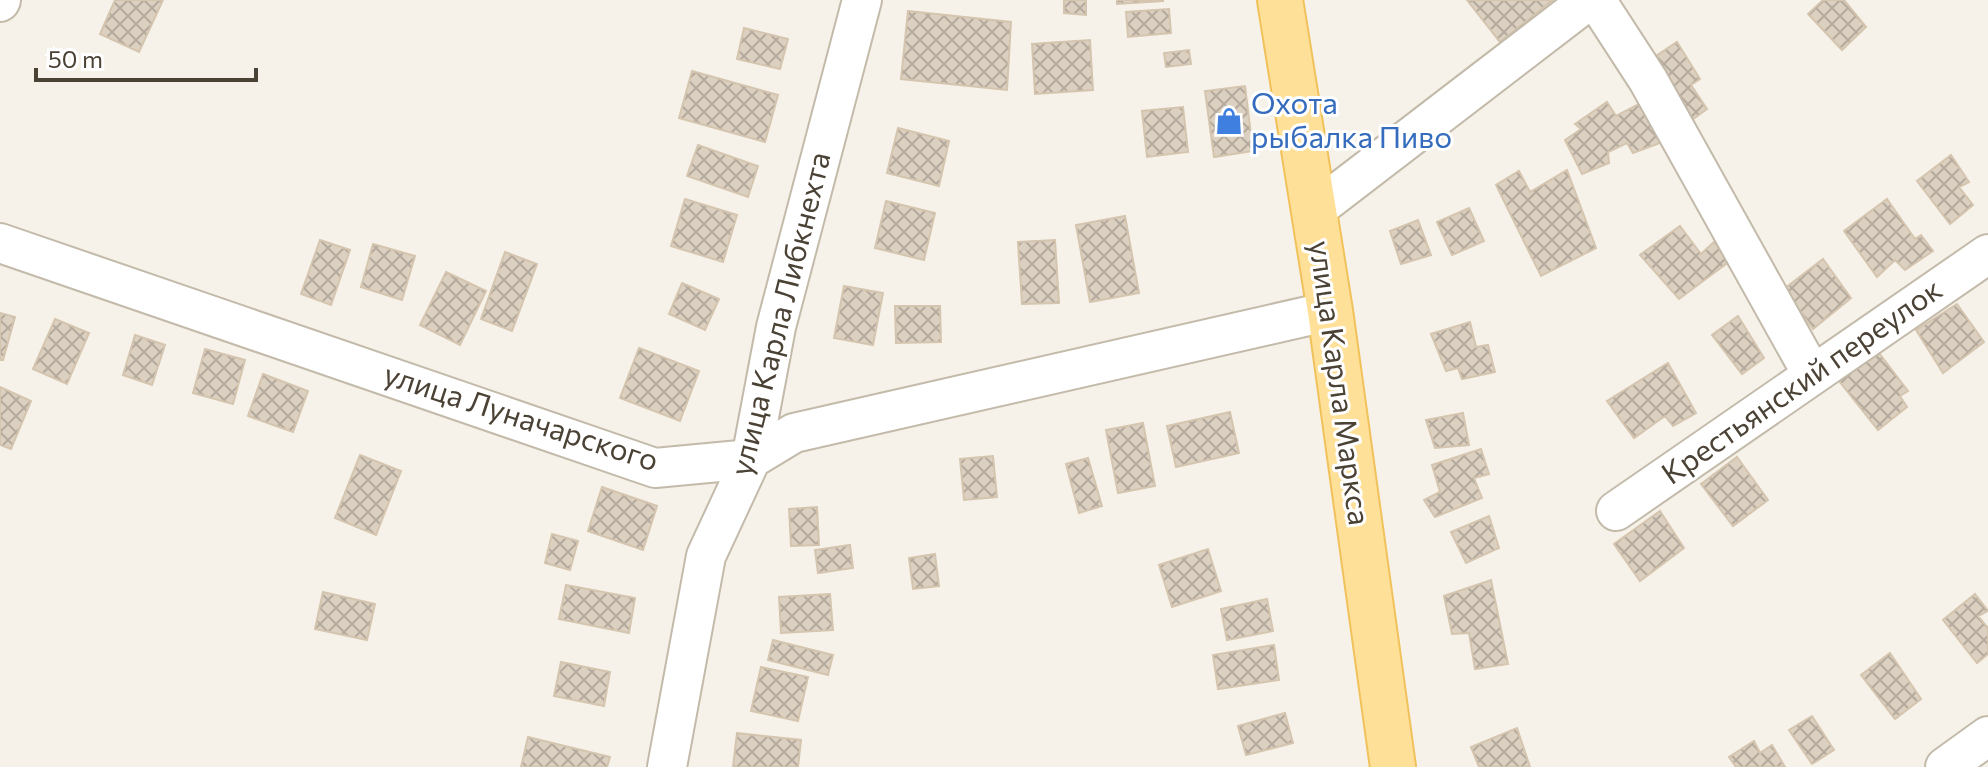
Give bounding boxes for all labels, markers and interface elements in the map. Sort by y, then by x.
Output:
scale bar [36,32,256,82]
text: 50 m [48,44,103,73]
place label: Охота рыбалка Пиво [1251,83,1452,154]
shop icon: Охота рыбалка Пиво [1214,106,1244,136]
street label: улица Карла Либкнехта [720,148,837,479]
street label: улица Карла Маркса [1303,238,1380,527]
street label: Крестьянский переулок [1653,269,1948,491]
street label: улица Луначарского [380,354,664,477]

